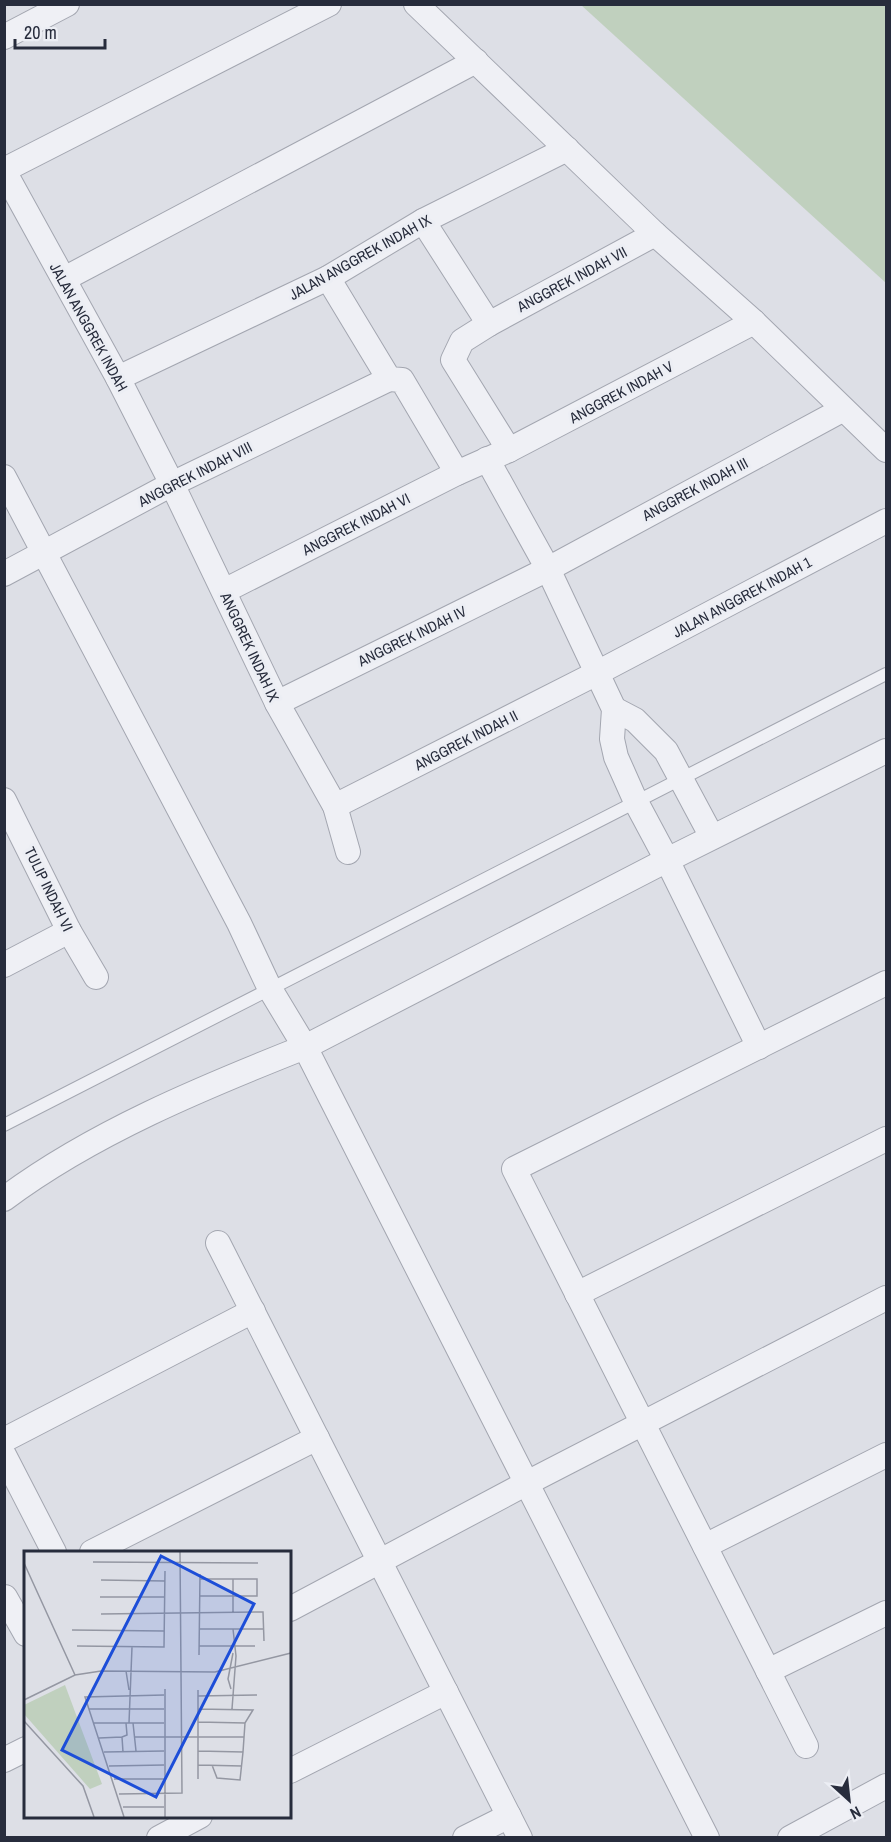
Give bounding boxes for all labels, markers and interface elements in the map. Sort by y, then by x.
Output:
scale bar [15,12,105,50]
text: 20 m [24,20,57,45]
street label: JALAN ANGGREK INDAH IX [285,209,435,305]
street label: ANGGREK INDAH VII [512,241,631,317]
street label: JALAN ANGGREK INDAH [45,259,133,395]
street label: ANGGREK INDAH V [564,355,677,429]
street label: ANGGREK INDAH VIII [134,436,255,512]
street label: ANGGREK INDAH III [638,452,752,526]
street label: ANGGREK INDAH VI [298,488,413,561]
street label: JALAN ANGGREK INDAH 1 [669,551,815,643]
street label: ANGGREK INDAH IX [215,588,285,706]
street label: ANGGREK INDAH IV [353,600,470,672]
street label: ANGGREK INDAH II [410,705,521,776]
street label: TULIP INDAH VI [20,843,78,935]
inset map [24,1551,291,1818]
north arrow [819,1770,879,1830]
text: N [847,1801,865,1825]

